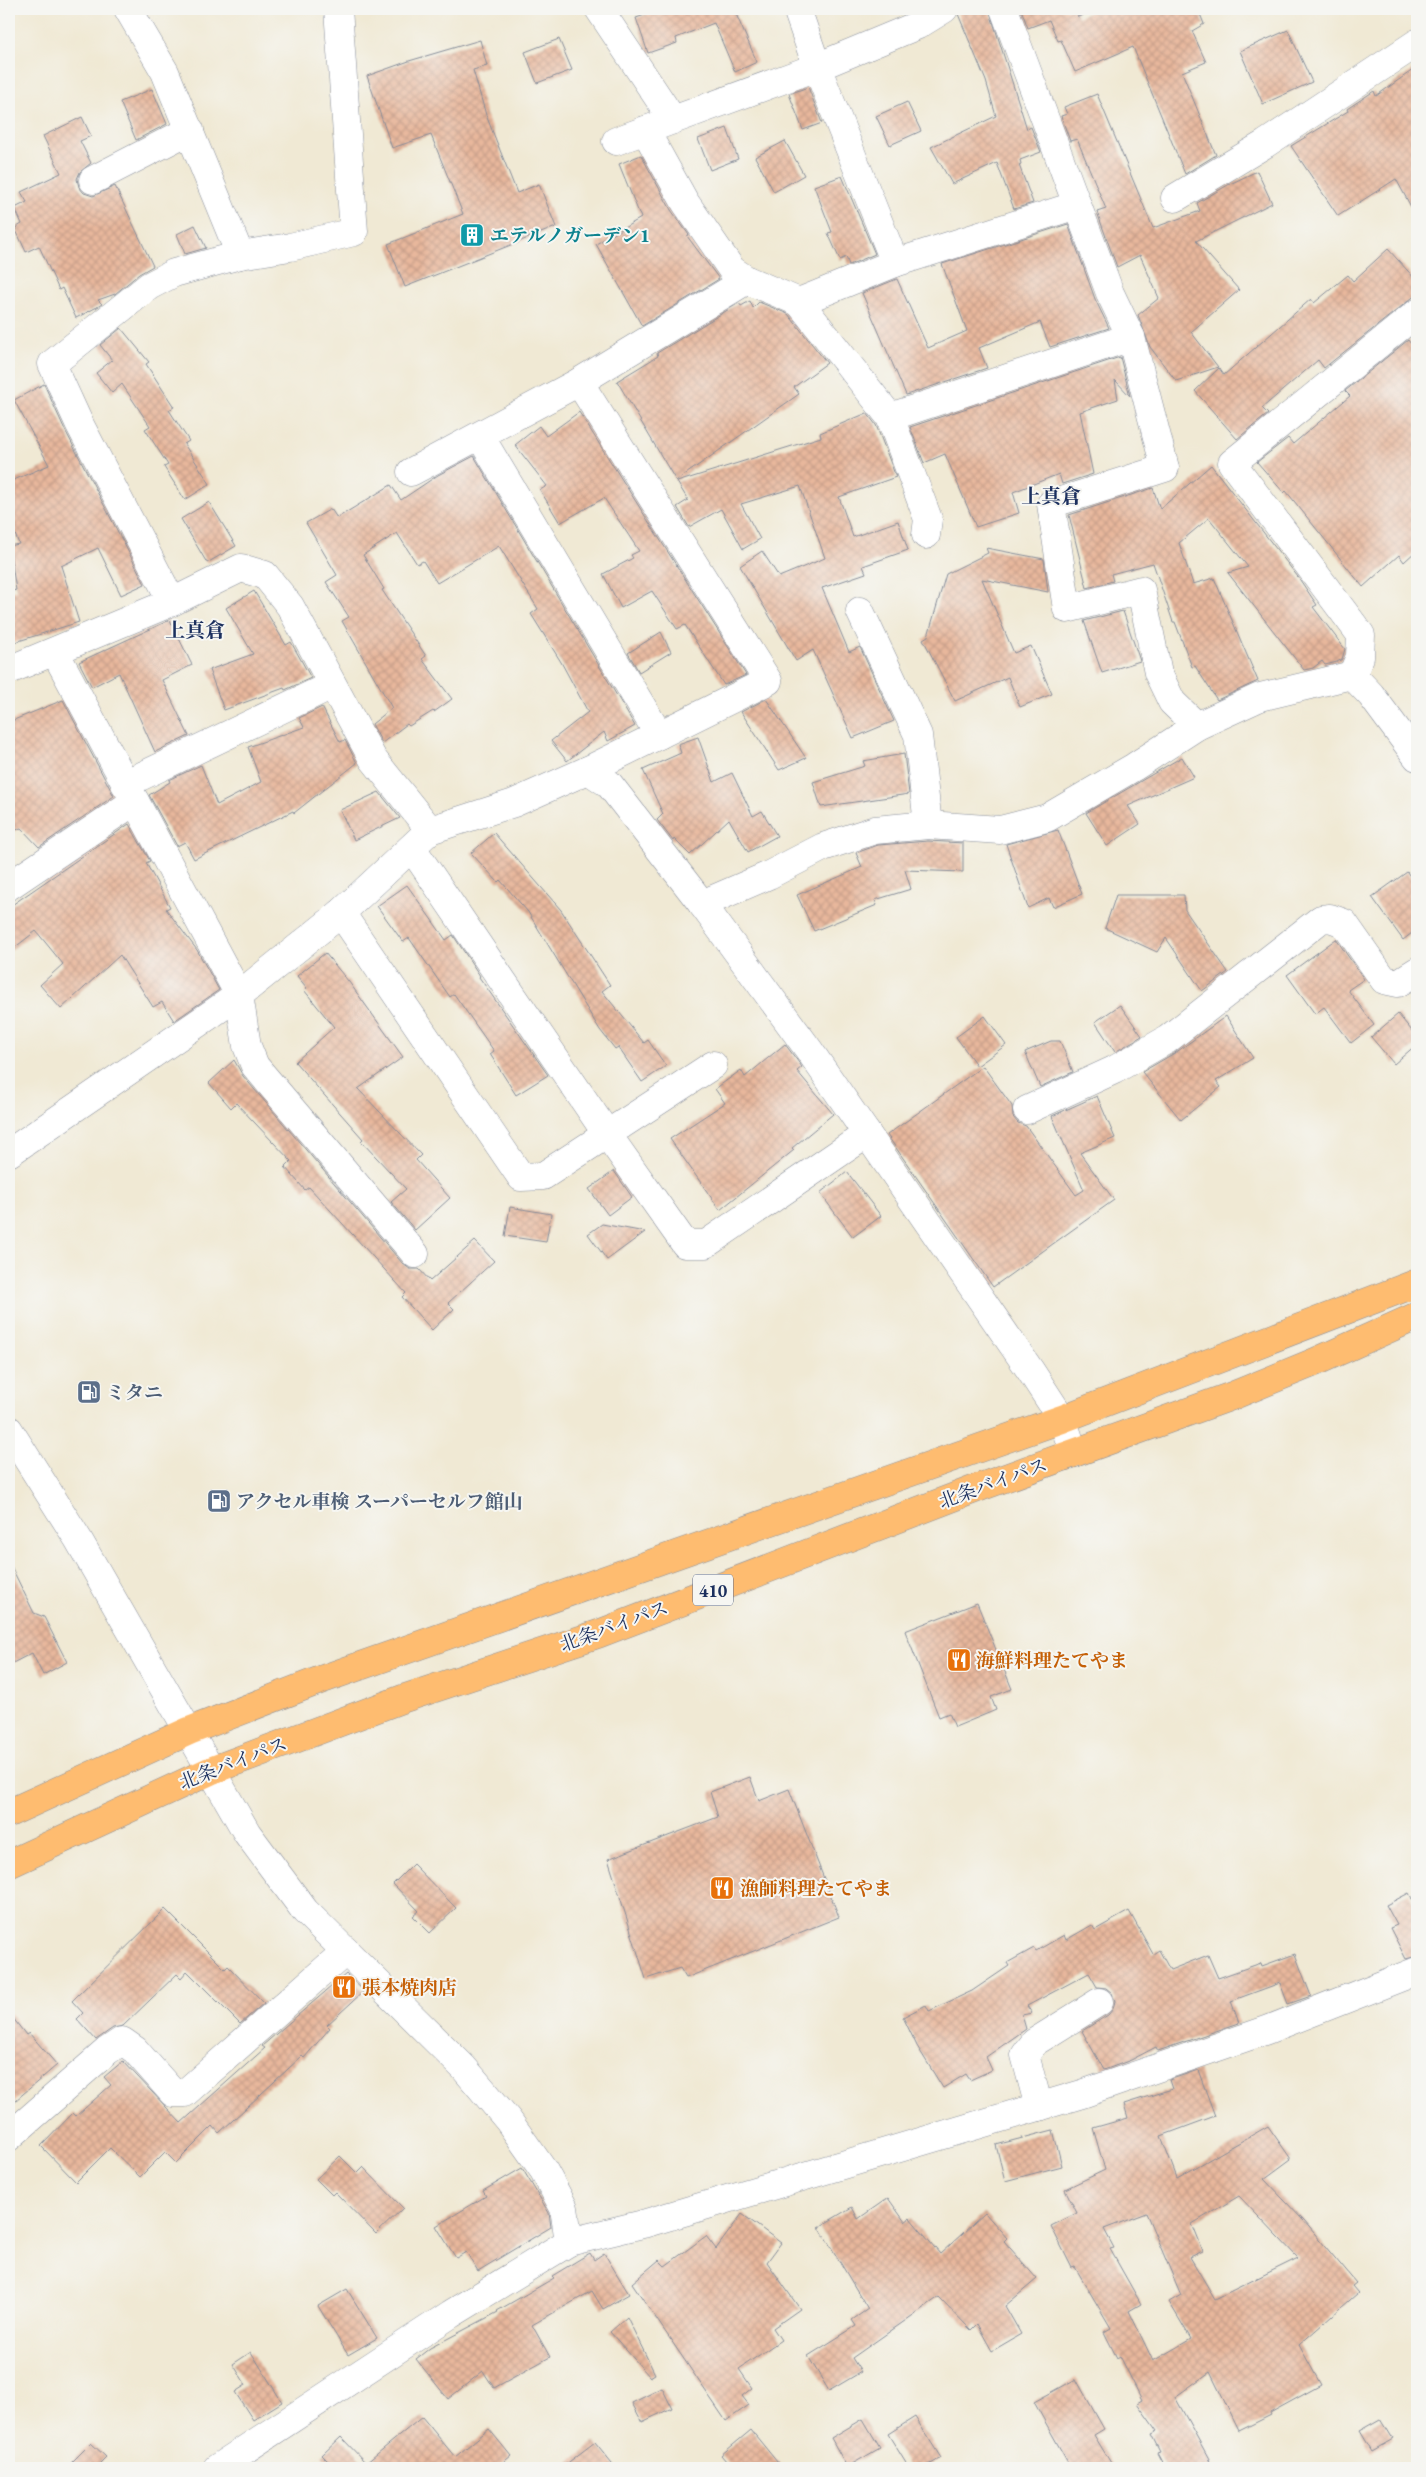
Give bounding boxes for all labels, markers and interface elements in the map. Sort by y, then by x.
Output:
building icon: エテルノガーデン1 [459,222,485,248]
place label: エテルノガーデン1 [490,223,650,248]
district label: 上真倉 [1021,483,1081,509]
district label: 上真倉 [165,617,225,643]
fuel station icon: ミタニ [76,1379,102,1405]
place label: ミタニ [106,1380,163,1405]
street label: 北条バイパス [935,1452,1051,1514]
fuel station icon: アクセル車検 スーパーセルフ館山 [206,1488,232,1514]
place label: アクセル車検 スーパーセルフ館山 [236,1489,523,1514]
road number: 410 [693,1574,733,1606]
street label: 北条バイパス [556,1595,672,1657]
restaurant icon: 海鮮料理たてやま [946,1647,972,1673]
place label: 海鮮料理たてやま [976,1648,1128,1673]
street label: 北条バイパス [175,1731,291,1795]
restaurant icon: 漁師料理たてやま [709,1875,735,1901]
place label: 漁師料理たてやま [740,1876,892,1901]
restaurant icon: 張本焼肉店 [331,1974,357,2000]
place label: 張本焼肉店 [362,1975,457,2000]

